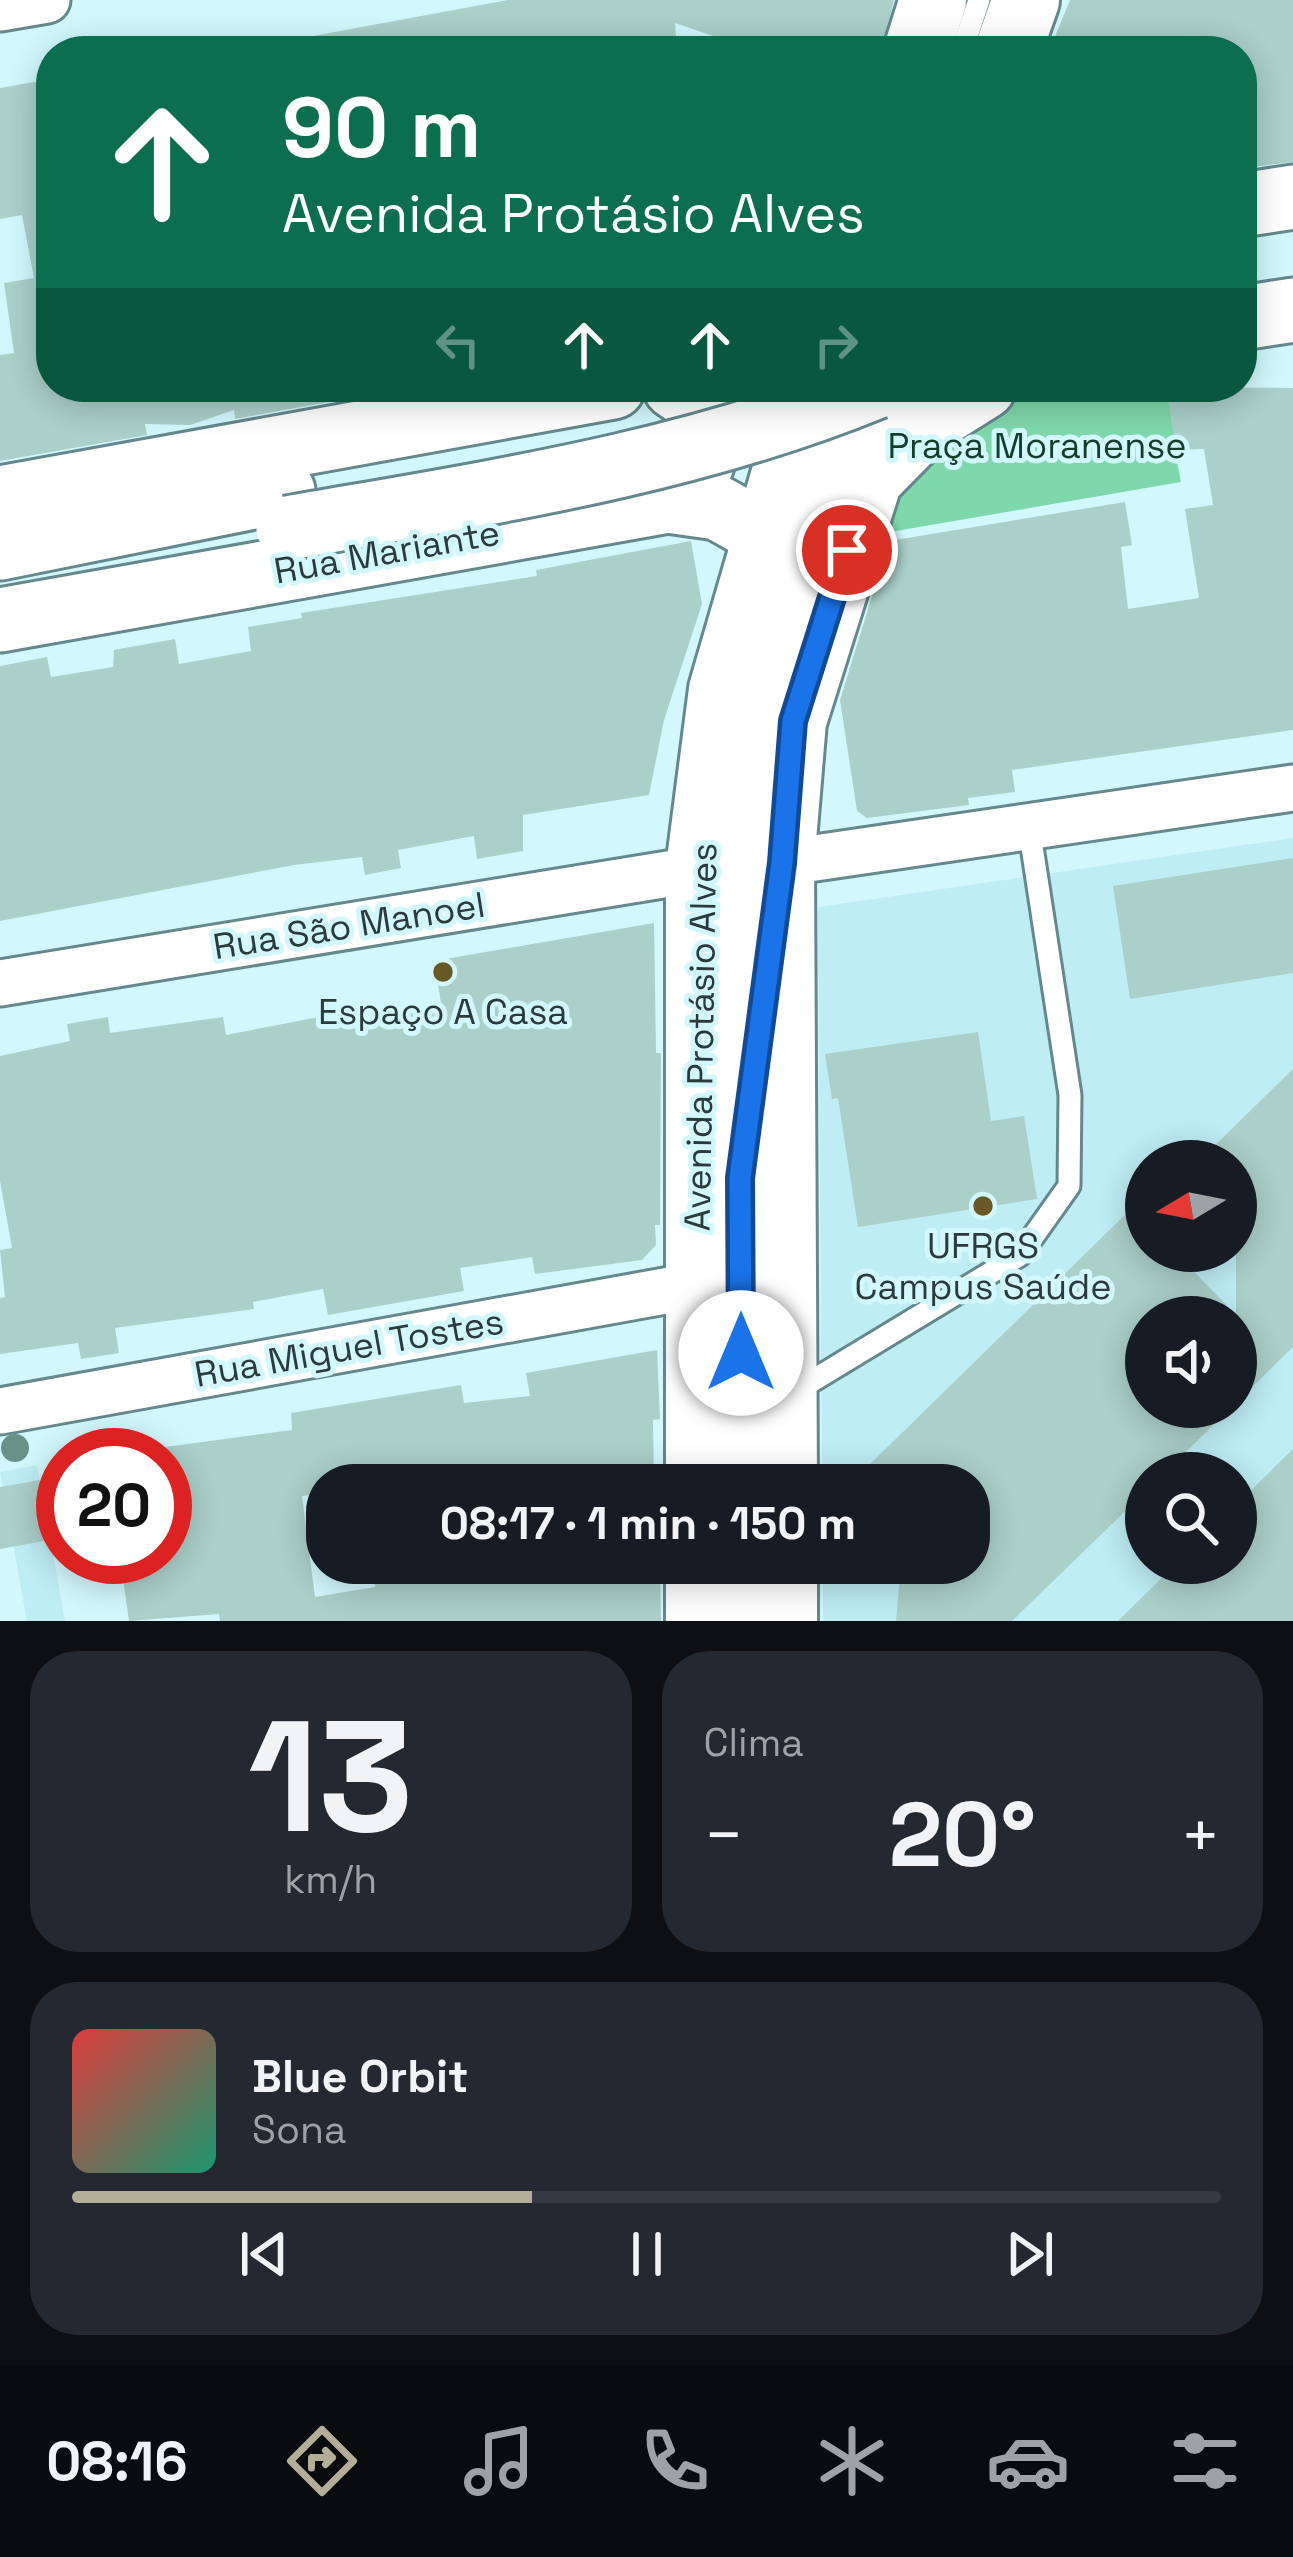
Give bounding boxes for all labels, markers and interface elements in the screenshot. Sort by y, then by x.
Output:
text: 90 m [282,74,481,182]
icon: ahead [84,84,240,240]
text: Avenida Protásio Alves [282,179,865,248]
icon: left [425,312,491,378]
icon: ahead [551,312,617,378]
icon: ahead [677,312,743,378]
icon: right [803,312,869,378]
park label: Praça Moranense [887,423,1187,469]
pin [796,499,898,601]
street label: Rua Mariante [271,510,503,594]
icon: arrive [814,517,880,583]
street label: Avenida Protásio Alves [675,842,727,1232]
street label: Rua São Manoel [210,882,488,970]
marker: Espaço A Casa [430,959,456,985]
place label: Espaço A Casa [318,989,568,1035]
north arrow [1125,1140,1257,1272]
map controls [1125,1140,1257,1584]
marker: UFRGS Campus Saúde [970,1193,996,1219]
place label: UFRGS Campus Saúde [854,1223,1112,1310]
position arrow [678,1290,804,1416]
button: sound [1125,1296,1257,1428]
street label: Rua Miguel Tostes [191,1298,507,1398]
speed limit sign: 20 [36,1428,192,1584]
button: search [1125,1452,1257,1584]
text: 08:17 · 1 min · 150 m [440,1495,856,1552]
text: 13 [248,1677,413,1877]
text: Clima [704,1718,804,1767]
text: 20° [889,1777,1036,1892]
text: − [704,1793,744,1877]
text: + [1180,1793,1221,1877]
text: km/h [284,1855,377,1904]
text: Blue Orbit [252,2048,468,2105]
text: Sona [252,2105,346,2154]
icon: previous [231,2221,297,2287]
icon: pause [614,2221,680,2287]
icon: next [997,2221,1063,2287]
icon: directions [280,2419,364,2503]
icon: music [457,2419,541,2503]
icon: phone [633,2419,717,2503]
icon: climate [810,2419,894,2503]
icon: car [986,2419,1070,2503]
icon: filters [1163,2419,1247,2503]
text: 08:16 [46,2427,188,2496]

